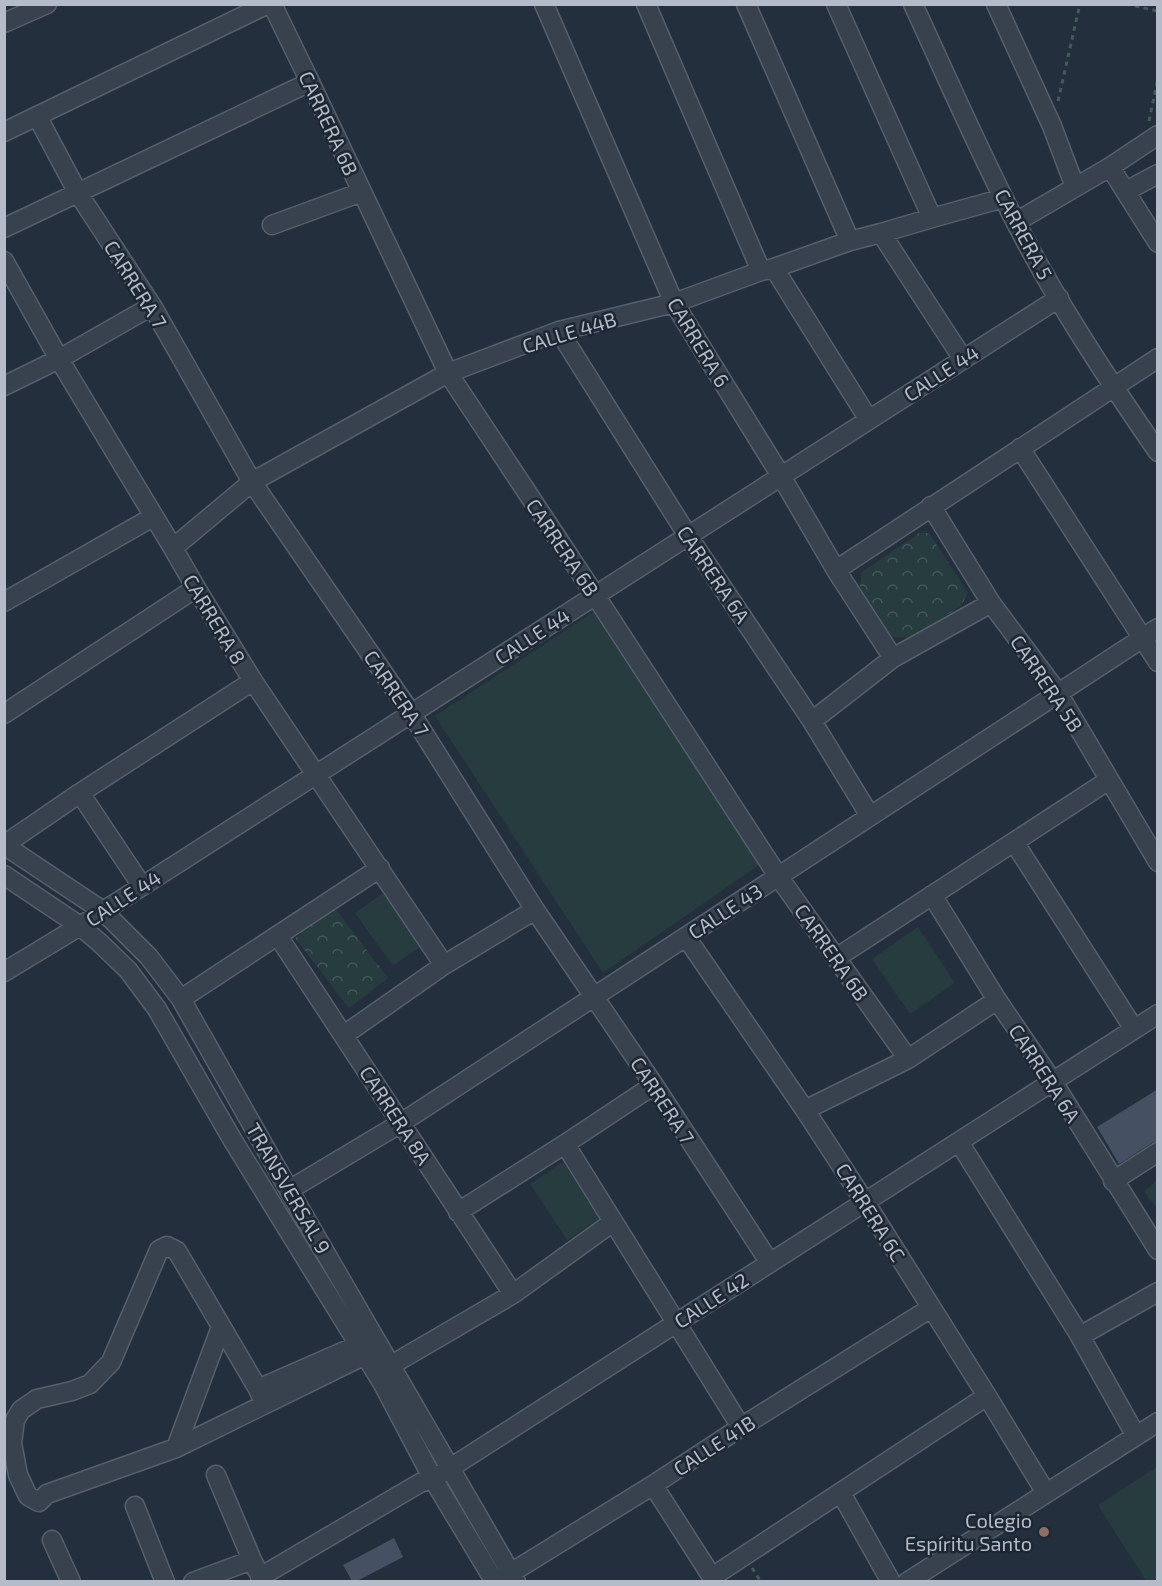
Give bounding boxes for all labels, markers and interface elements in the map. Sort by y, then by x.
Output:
street label: CARRERA 6B [294,67,364,179]
street label: CARRERA 5 [990,185,1058,283]
street label: CARRERA 7 [100,236,172,332]
street label: CARRERA 6 [663,293,735,391]
street label: CALLE 44B [519,306,619,358]
street label: CALLE 44 [899,340,983,406]
street label: CARRERA 6B [522,494,604,600]
street label: CARRERA 6A [673,521,756,628]
street label: CARRERA 8 [179,570,251,668]
street label: CALLE 44 [490,603,574,669]
street label: CARRERA 5B [1006,630,1088,736]
street label: CARRERA 7 [359,645,435,741]
street label: CALLE 44 [81,865,165,931]
street label: CALLE 43 [683,878,767,944]
street label: CARRERA 6B [790,899,874,1005]
street label: CARRERA 6A [1004,1019,1086,1127]
street label: CARRERA 7 [626,1052,700,1148]
street label: CARRERA 8A [355,1061,437,1169]
street label: TRANSVERSAL 9 [242,1118,336,1258]
street label: CARRERA 6C [831,1158,911,1266]
street label: CALLE 42 [669,1267,753,1333]
street label: CALLE 41B [669,1410,759,1480]
place label: Colegio Espíritu Santo [905,1508,1032,1555]
marker: Colegio Espíritu Santo [1037,1525,1051,1539]

